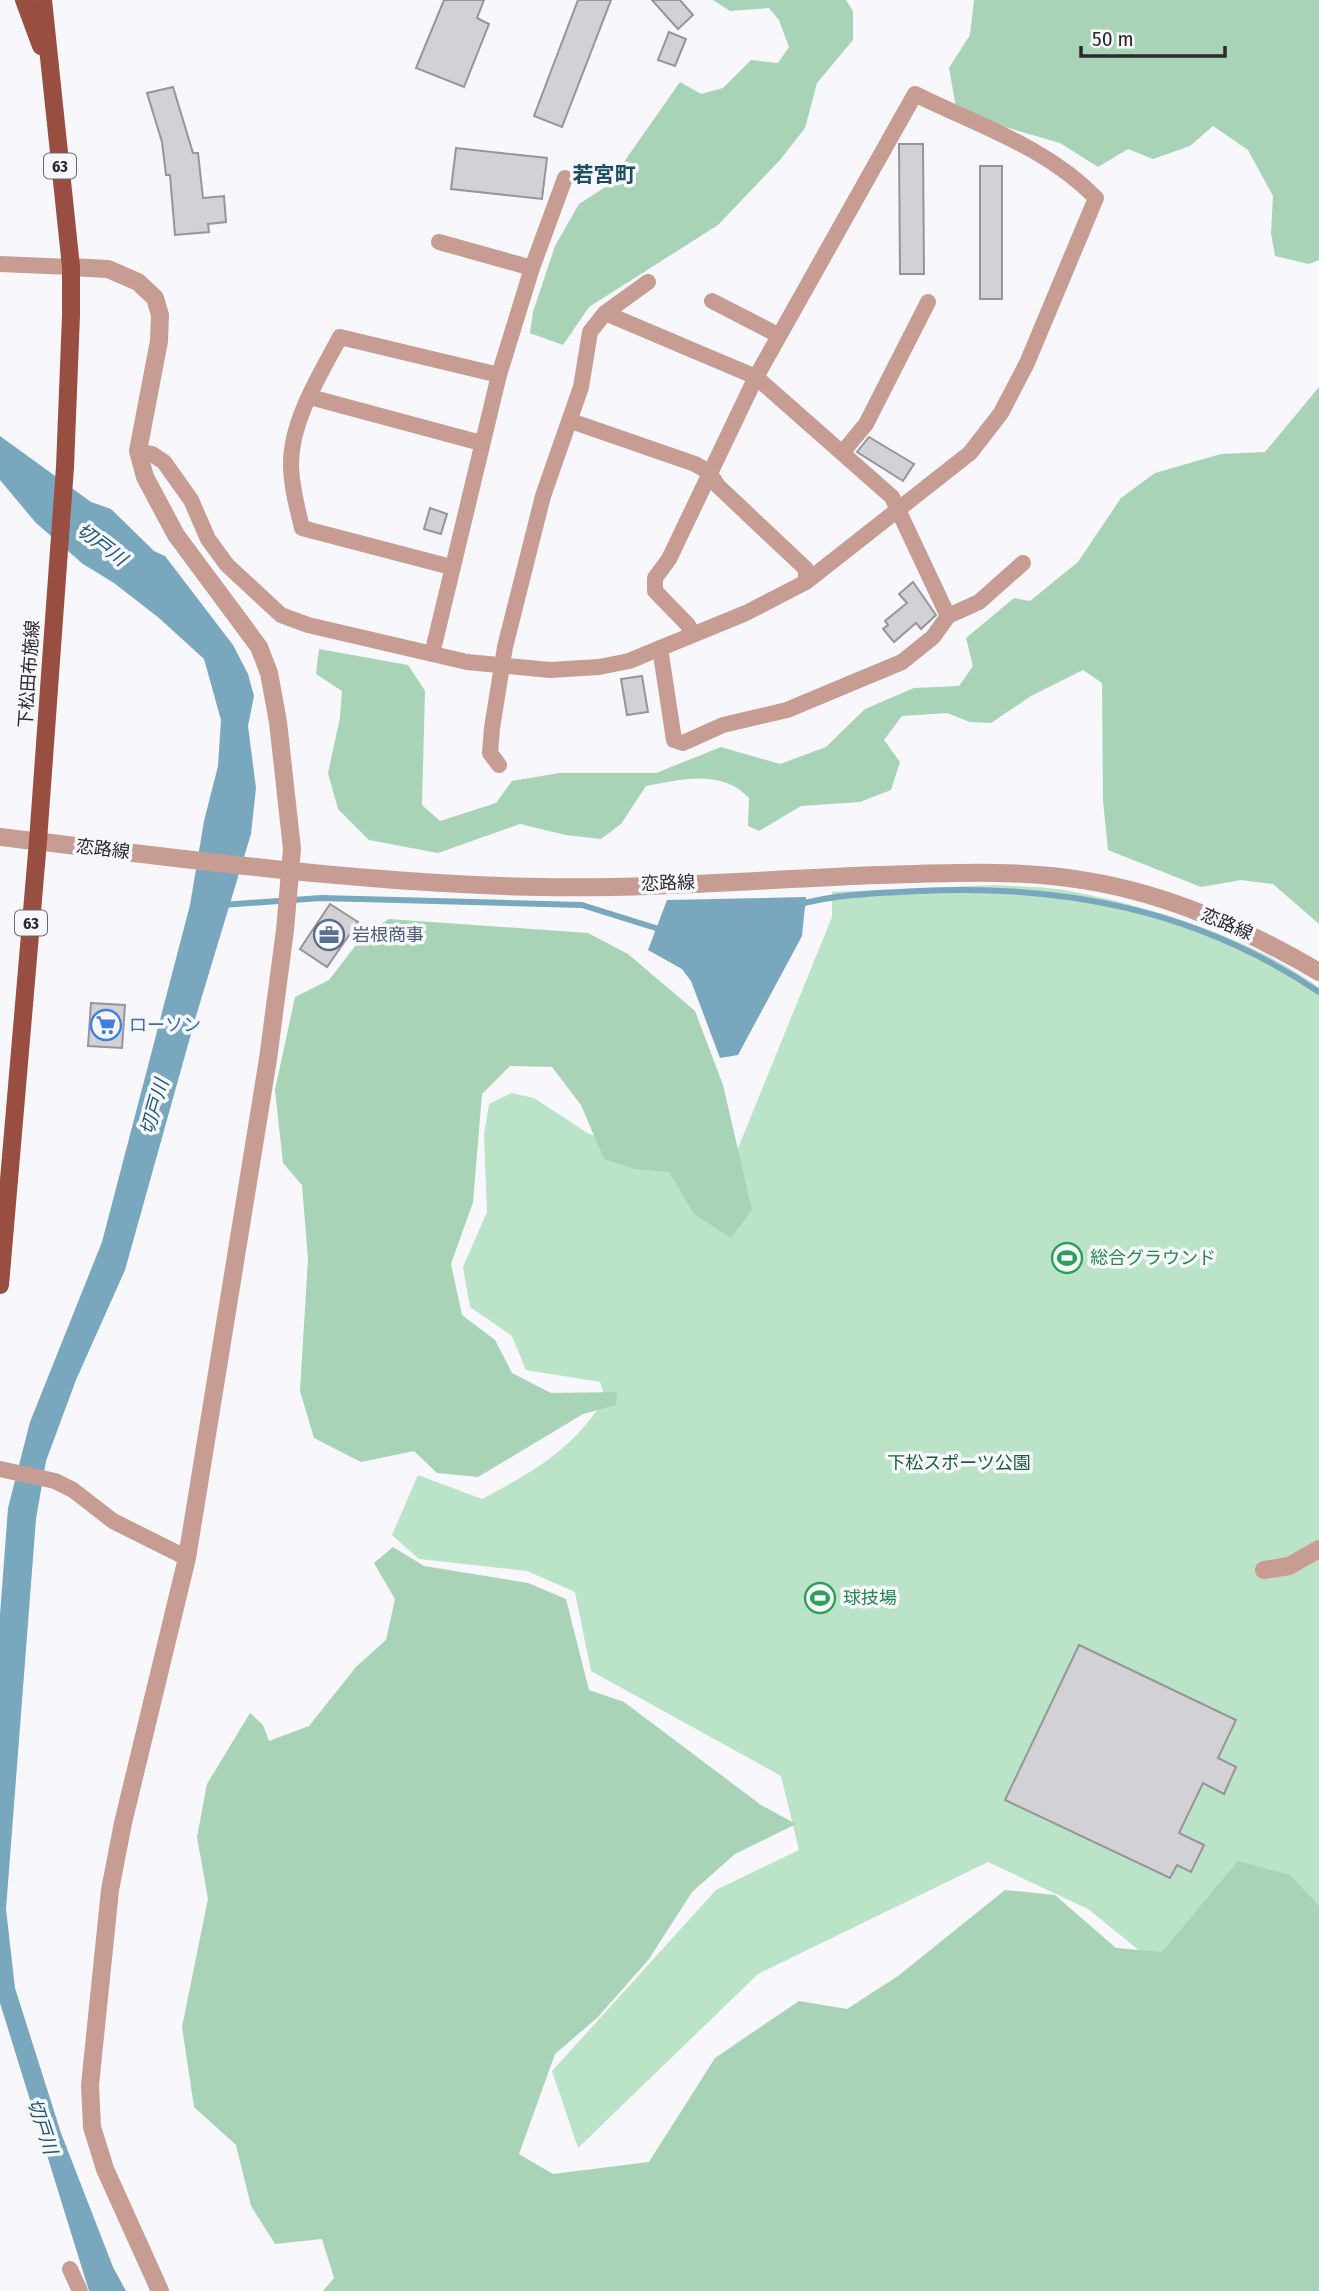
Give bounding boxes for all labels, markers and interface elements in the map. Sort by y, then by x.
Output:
scale bar [1081,14,1224,58]
text: 50 m [1092,26,1134,52]
road number: 63 [44,154,76,178]
district label: 若宮町 [573,162,636,188]
water label: 切戸川 [72,518,133,572]
street label: 下松田布施線 [14,619,44,729]
street label: 恋路線 [75,835,131,863]
street label: 恋路線 [641,871,695,895]
street label: 恋路線 [1198,903,1256,945]
road number: 63 [15,911,47,936]
office icon: 岩根商事 [312,918,346,952]
place label: 岩根商事 [352,924,424,946]
supermarket icon: ローソン [89,1008,123,1042]
place label: ローソン [129,1014,201,1036]
water label: 切戸川 [136,1075,174,1138]
sports icon: 総合グラウンド [1050,1241,1084,1275]
place label: 総合グラウンド [1090,1247,1216,1269]
park label: 下松スポーツ公園 [887,1452,1031,1474]
sports icon: 球技場 [803,1581,837,1615]
place label: 球技場 [843,1587,897,1609]
water label: 切戸川 [23,2095,63,2159]

